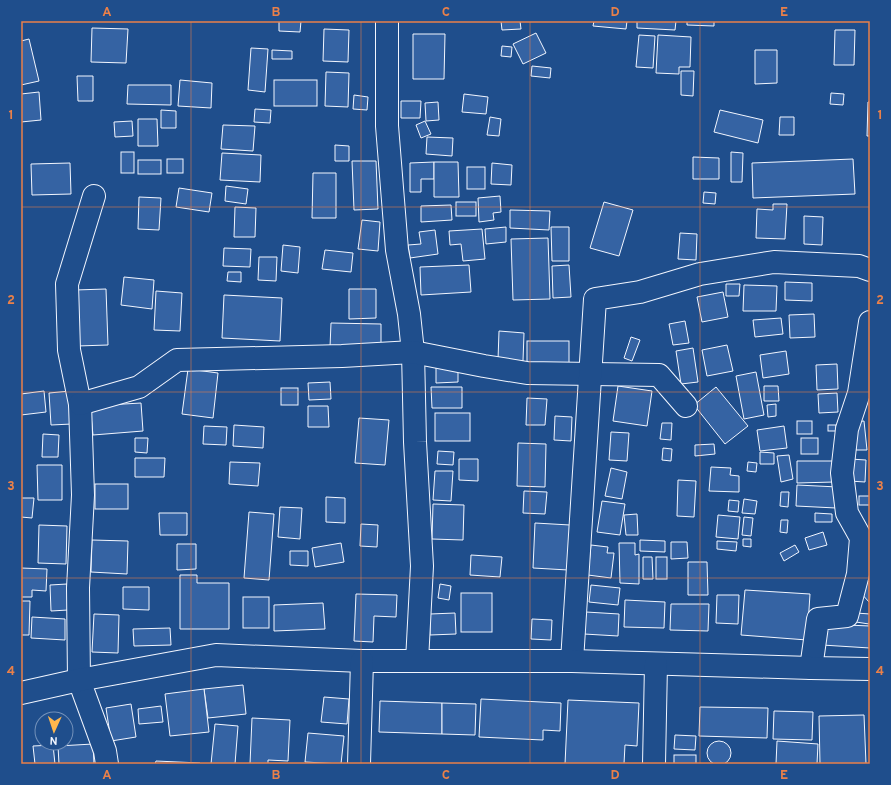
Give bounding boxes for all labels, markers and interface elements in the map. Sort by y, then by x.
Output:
text: A [102,5,112,21]
text: B [272,5,281,21]
text: C [442,5,450,21]
text: D [610,5,620,21]
text: E [780,5,788,21]
text: 1 [8,108,14,124]
text: 1 [877,108,883,124]
text: 2 [7,293,15,309]
text: 2 [876,293,884,309]
text: 3 [7,479,15,495]
text: 3 [876,479,884,495]
text: 4 [7,664,15,680]
text: 4 [876,664,884,680]
north arrow [34,711,74,751]
text: N [49,733,58,747]
text: A [102,768,112,784]
text: B [272,768,281,784]
text: C [442,768,450,784]
text: D [610,768,620,784]
text: E [780,768,788,784]

